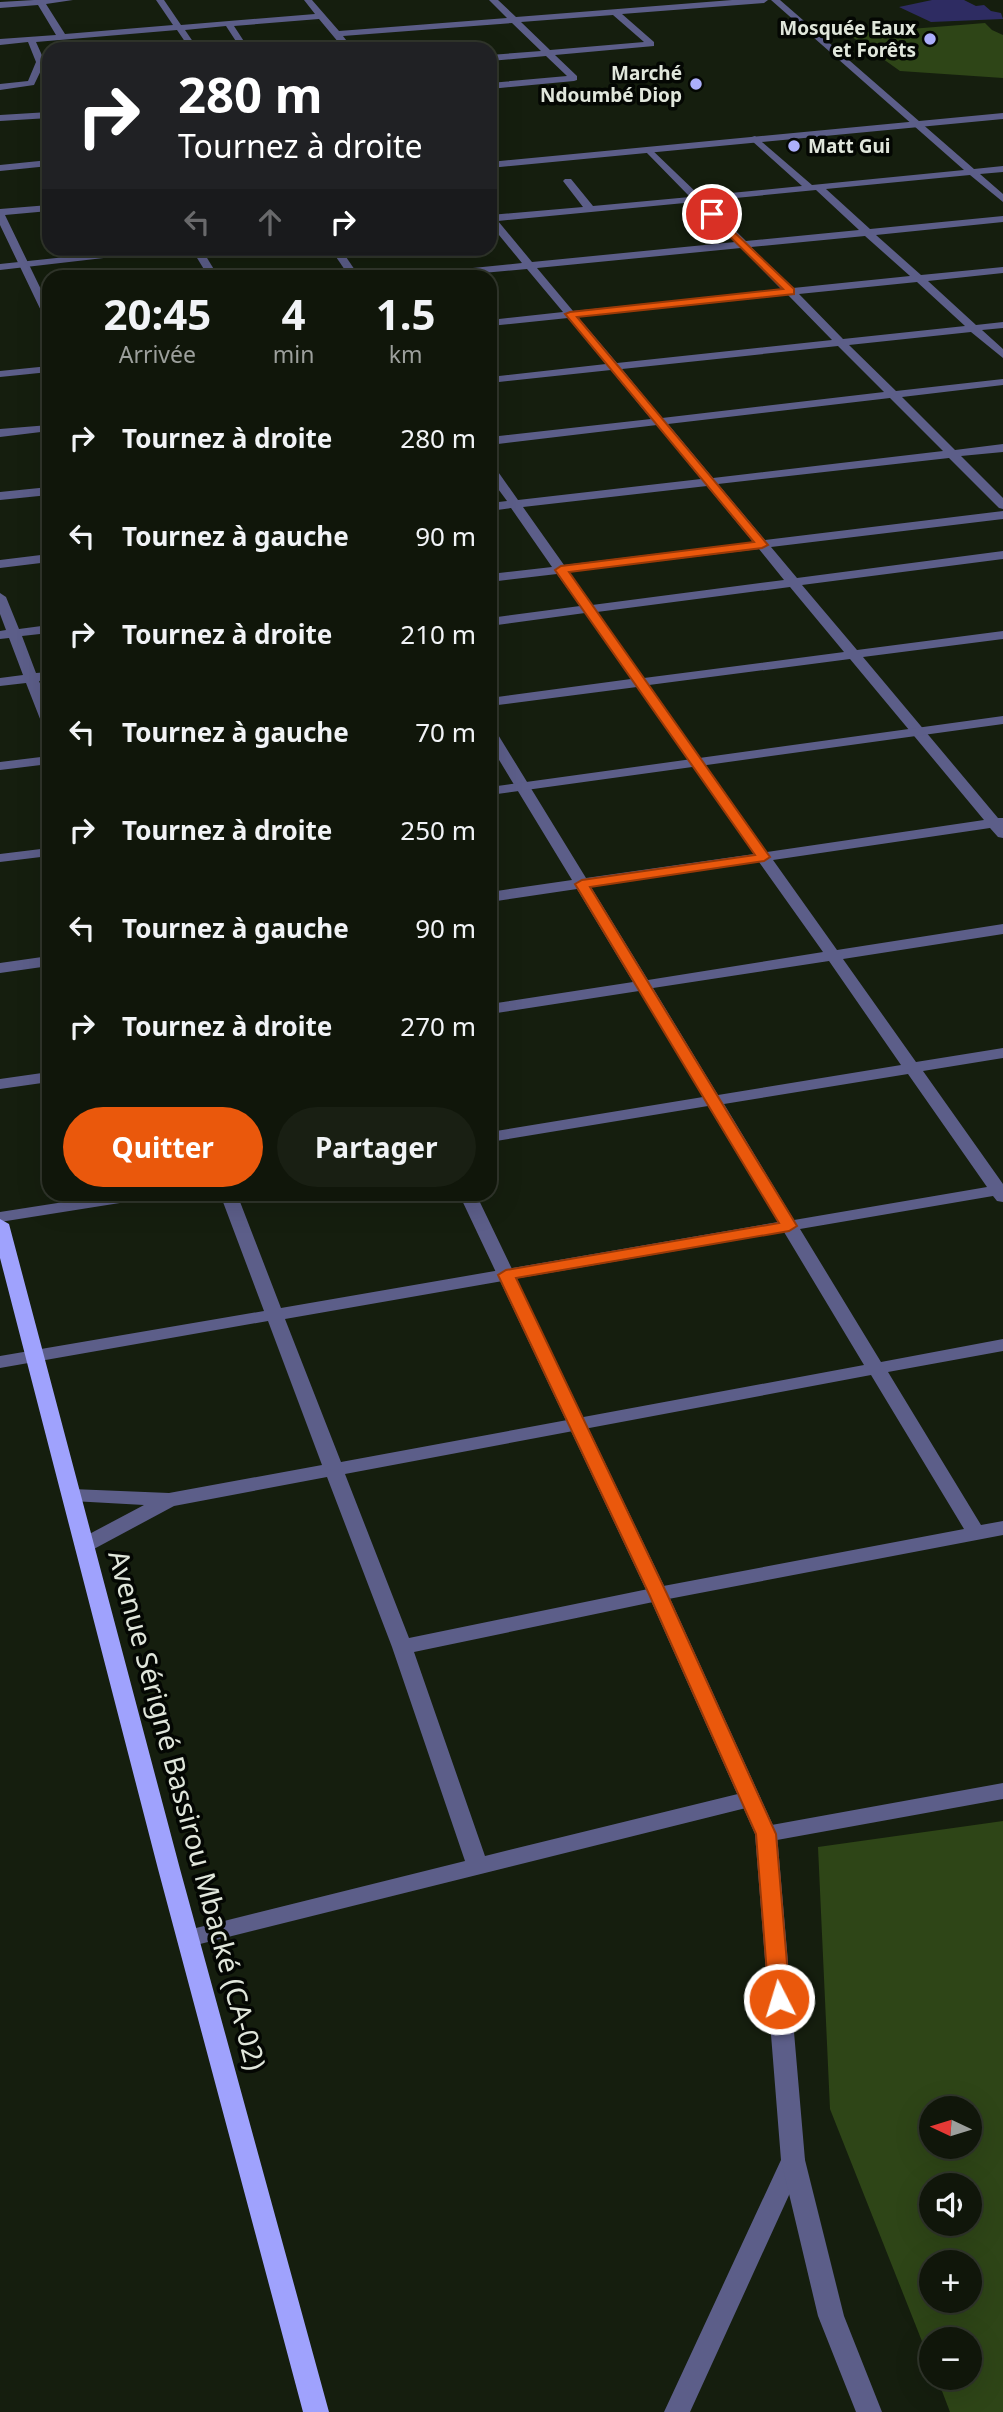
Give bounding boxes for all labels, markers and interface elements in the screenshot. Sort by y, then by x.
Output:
place label: Mosquée Eaux et Forêts [779,15,916,63]
marker: Mosquée Eaux et Forêts [922,31,938,47]
place label: Marché Ndoumbé Diop [540,60,682,108]
text: 280 m [178,61,323,127]
icon: right [63,70,154,161]
marker: Marché Ndoumbé Diop [688,76,704,92]
text: Tournez à droite [178,124,423,167]
place label: Matt Gui [808,133,891,159]
marker: Matt Gui [786,138,802,154]
pin [682,184,742,244]
icon: arrive [693,195,731,233]
icon: left [178,203,216,241]
icon: ahead [251,203,289,241]
icon: right [324,203,362,241]
text: 20:45 [103,285,211,342]
text: 4 [282,285,306,342]
text: 1.5 [376,285,436,342]
text: Arrivée [119,338,196,370]
text: min [273,338,314,370]
text: km [389,338,423,370]
icon: right [63,419,101,457]
text: Tournez à droite [122,420,332,456]
text: 280 m [400,420,476,456]
icon: left [63,517,101,555]
text: Tournez à gauche [122,518,349,554]
text: 90 m [415,518,476,554]
icon: right [63,615,101,653]
text: Tournez à droite [122,616,332,652]
text: 210 m [400,616,476,652]
icon: left [63,713,101,751]
text: Tournez à gauche [122,714,349,750]
text: 70 m [415,714,476,750]
icon: right [63,811,101,849]
text: Tournez à droite [122,812,332,848]
text: 250 m [400,812,476,848]
icon: left [63,909,101,947]
text: Tournez à gauche [122,910,349,946]
text: 90 m [415,910,476,946]
icon: right [63,1007,101,1045]
text: Tournez à droite [122,1008,332,1044]
text: 270 m [400,1008,476,1044]
button: Quitter [63,1107,263,1187]
button: Partager [277,1107,476,1187]
street label: Avenue Sérigné Bassirou Mbacké (CA-02) [100,1546,276,2074]
position arrow [742,1962,816,2036]
north arrow [919,2096,982,2160]
map controls [919,2096,982,2390]
button: sound [919,2173,982,2236]
button: + [919,2250,982,2313]
button: − [919,2327,982,2390]

